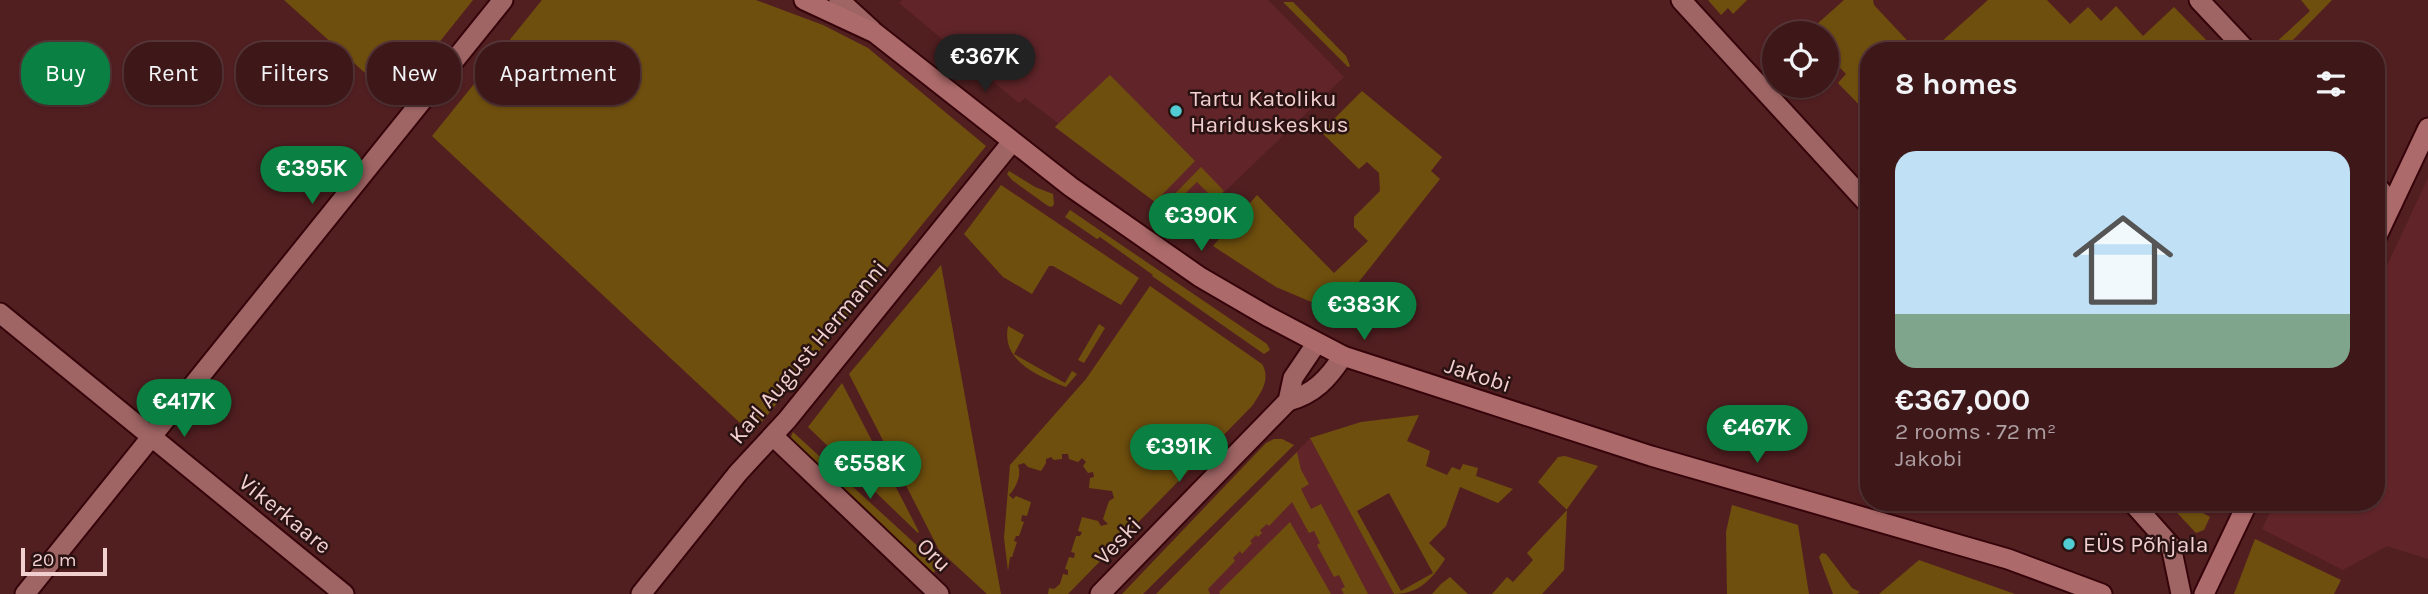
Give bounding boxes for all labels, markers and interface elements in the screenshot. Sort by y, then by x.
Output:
map controls [1762,21,1839,98]
button: locate [1762,21,1839,98]
pin: €367K [936,34,1034,94]
chip: Buy [21,42,110,105]
chip: Rent [124,42,222,105]
chip: Filters [236,42,353,105]
chip: New [367,42,461,105]
chip: Apartment [475,42,640,105]
text: €367K [950,43,1020,70]
icon: filters [2312,65,2350,103]
text: 8 homes [1895,66,2018,102]
place label: Tartu Katoliku Hariduskeskus [1190,85,1349,138]
marker: Tartu Katoliku Hariduskeskus [1168,103,1184,119]
pin: €395K [263,146,361,206]
text: €395K [276,155,348,182]
pin: €390K [1152,194,1250,253]
icon: home [2060,197,2186,323]
text: €390K [1165,202,1237,229]
street label: Karl August Hermanni [723,255,893,449]
pin: €383K [1315,282,1413,342]
text: €383K [1327,291,1401,318]
street label: Jakobi [1442,352,1514,398]
pin: €417K [135,380,233,439]
text: €367,000 [1895,382,2030,418]
text: €417K [153,388,215,415]
pin: €467K [1708,406,1806,465]
text: €467K [1723,414,1791,441]
text: 2 rooms · 72 m² [1895,418,2056,445]
pin: €391K [1130,424,1228,484]
text: €391K [1146,433,1212,460]
pin: €558K [821,442,919,501]
text: Jakobi [1895,445,1963,472]
text: €558K [834,450,906,477]
street label: Vikerkaare [233,468,337,560]
street label: Veski [1089,512,1147,570]
place label: EÜS Põhjala [2083,531,2208,558]
street label: Oru [911,532,957,578]
marker: EÜS Põhjala [2061,536,2077,552]
scale bar [21,545,107,577]
text: 20 m [32,549,77,571]

